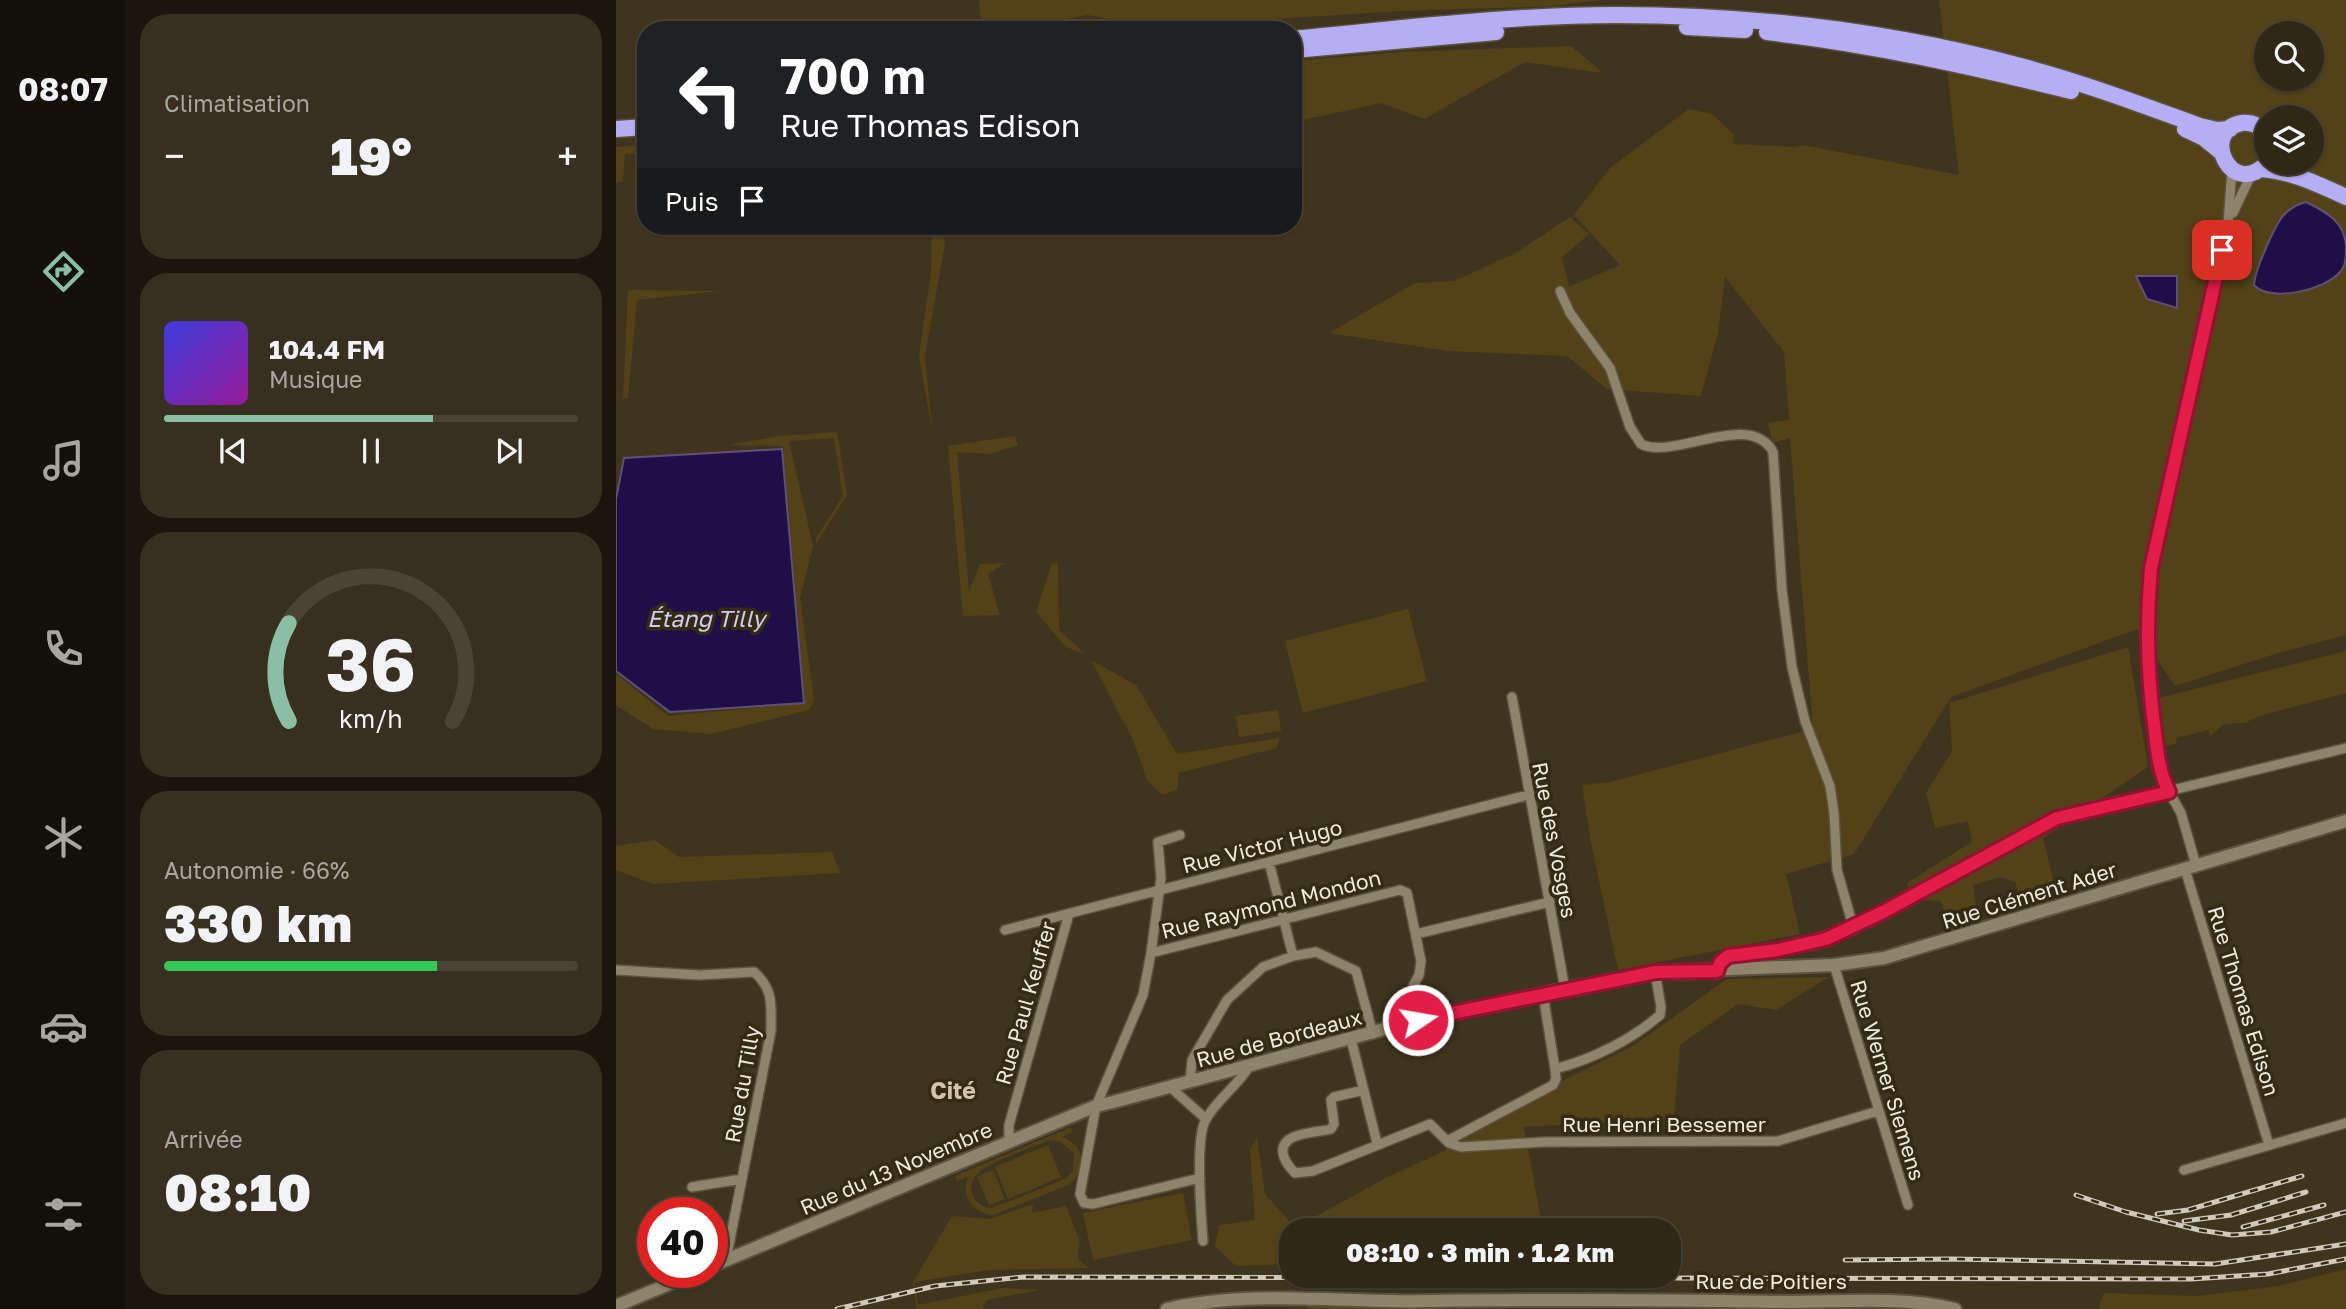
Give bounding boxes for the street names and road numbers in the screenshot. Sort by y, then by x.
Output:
street label: Rue des Vosges [1527,760,1583,920]
street label: Rue Victor Hugo [1179,814,1345,878]
street label: Rue Clément Ader [1939,856,2119,934]
street label: Rue Raymond Mondon [1158,864,1384,944]
street label: Rue Thomas Edison [2203,903,2285,1099]
street label: Rue Paul Keuffer [989,918,1061,1088]
street label: Rue Werner Siemens [1845,977,1931,1183]
street label: Rue de Bordeaux [1193,1003,1365,1073]
street label: Rue du Tilly [719,1023,765,1145]
street label: Rue Henri Bessemer [1562,1111,1766,1137]
street label: Rue du 13 Novembre [796,1116,996,1220]
street label: Rue de Poitiers [1695,1268,1847,1294]

